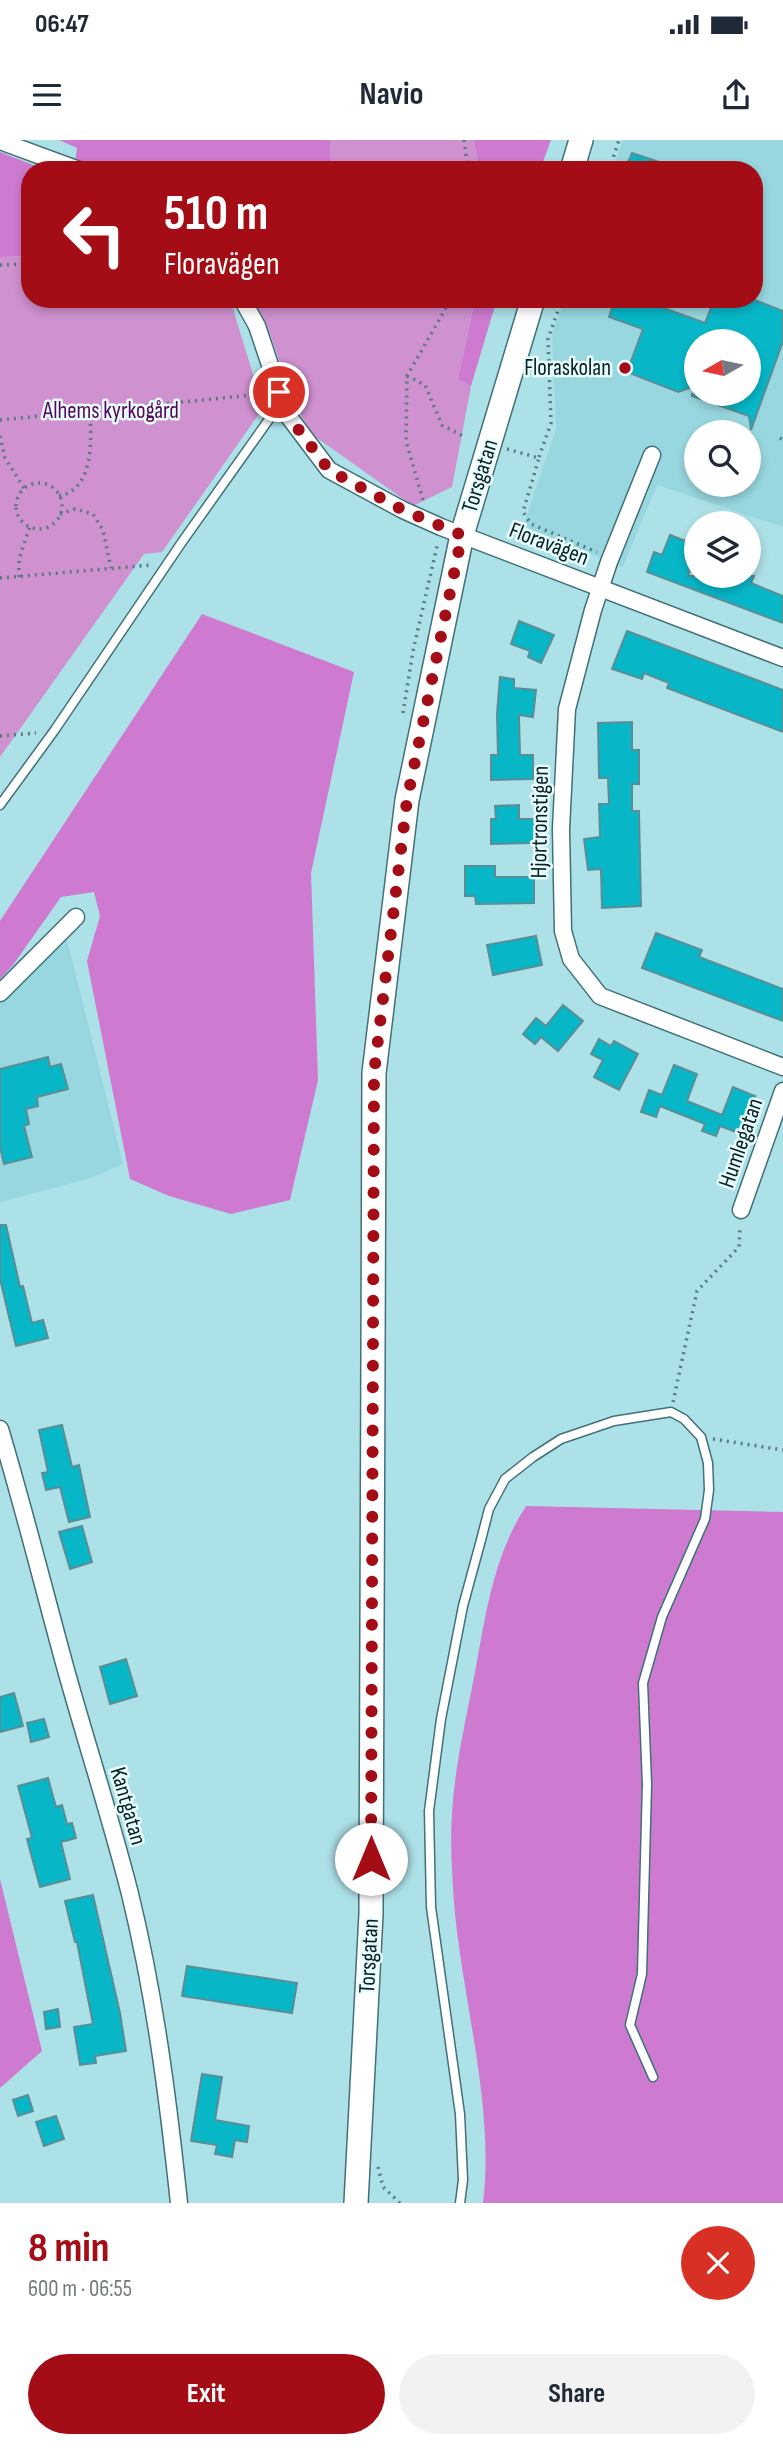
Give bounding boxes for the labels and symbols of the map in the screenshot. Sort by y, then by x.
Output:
north arrow [684,329,761,406]
place label: Floraskolan [524,354,611,382]
marker: Floraskolan [617,360,633,376]
pin [249,362,309,422]
park label: Alhems kyrkogård [42,397,179,425]
street label: Torsgatan [456,436,504,516]
street label: Floravägen [505,516,593,572]
street label: Hjortronstigen [525,765,555,879]
street label: Humlegatan [713,1095,769,1191]
street label: Kantgatan [104,1764,152,1848]
position arrow [334,1822,408,1896]
street label: Torsgatan [353,1918,385,1994]

